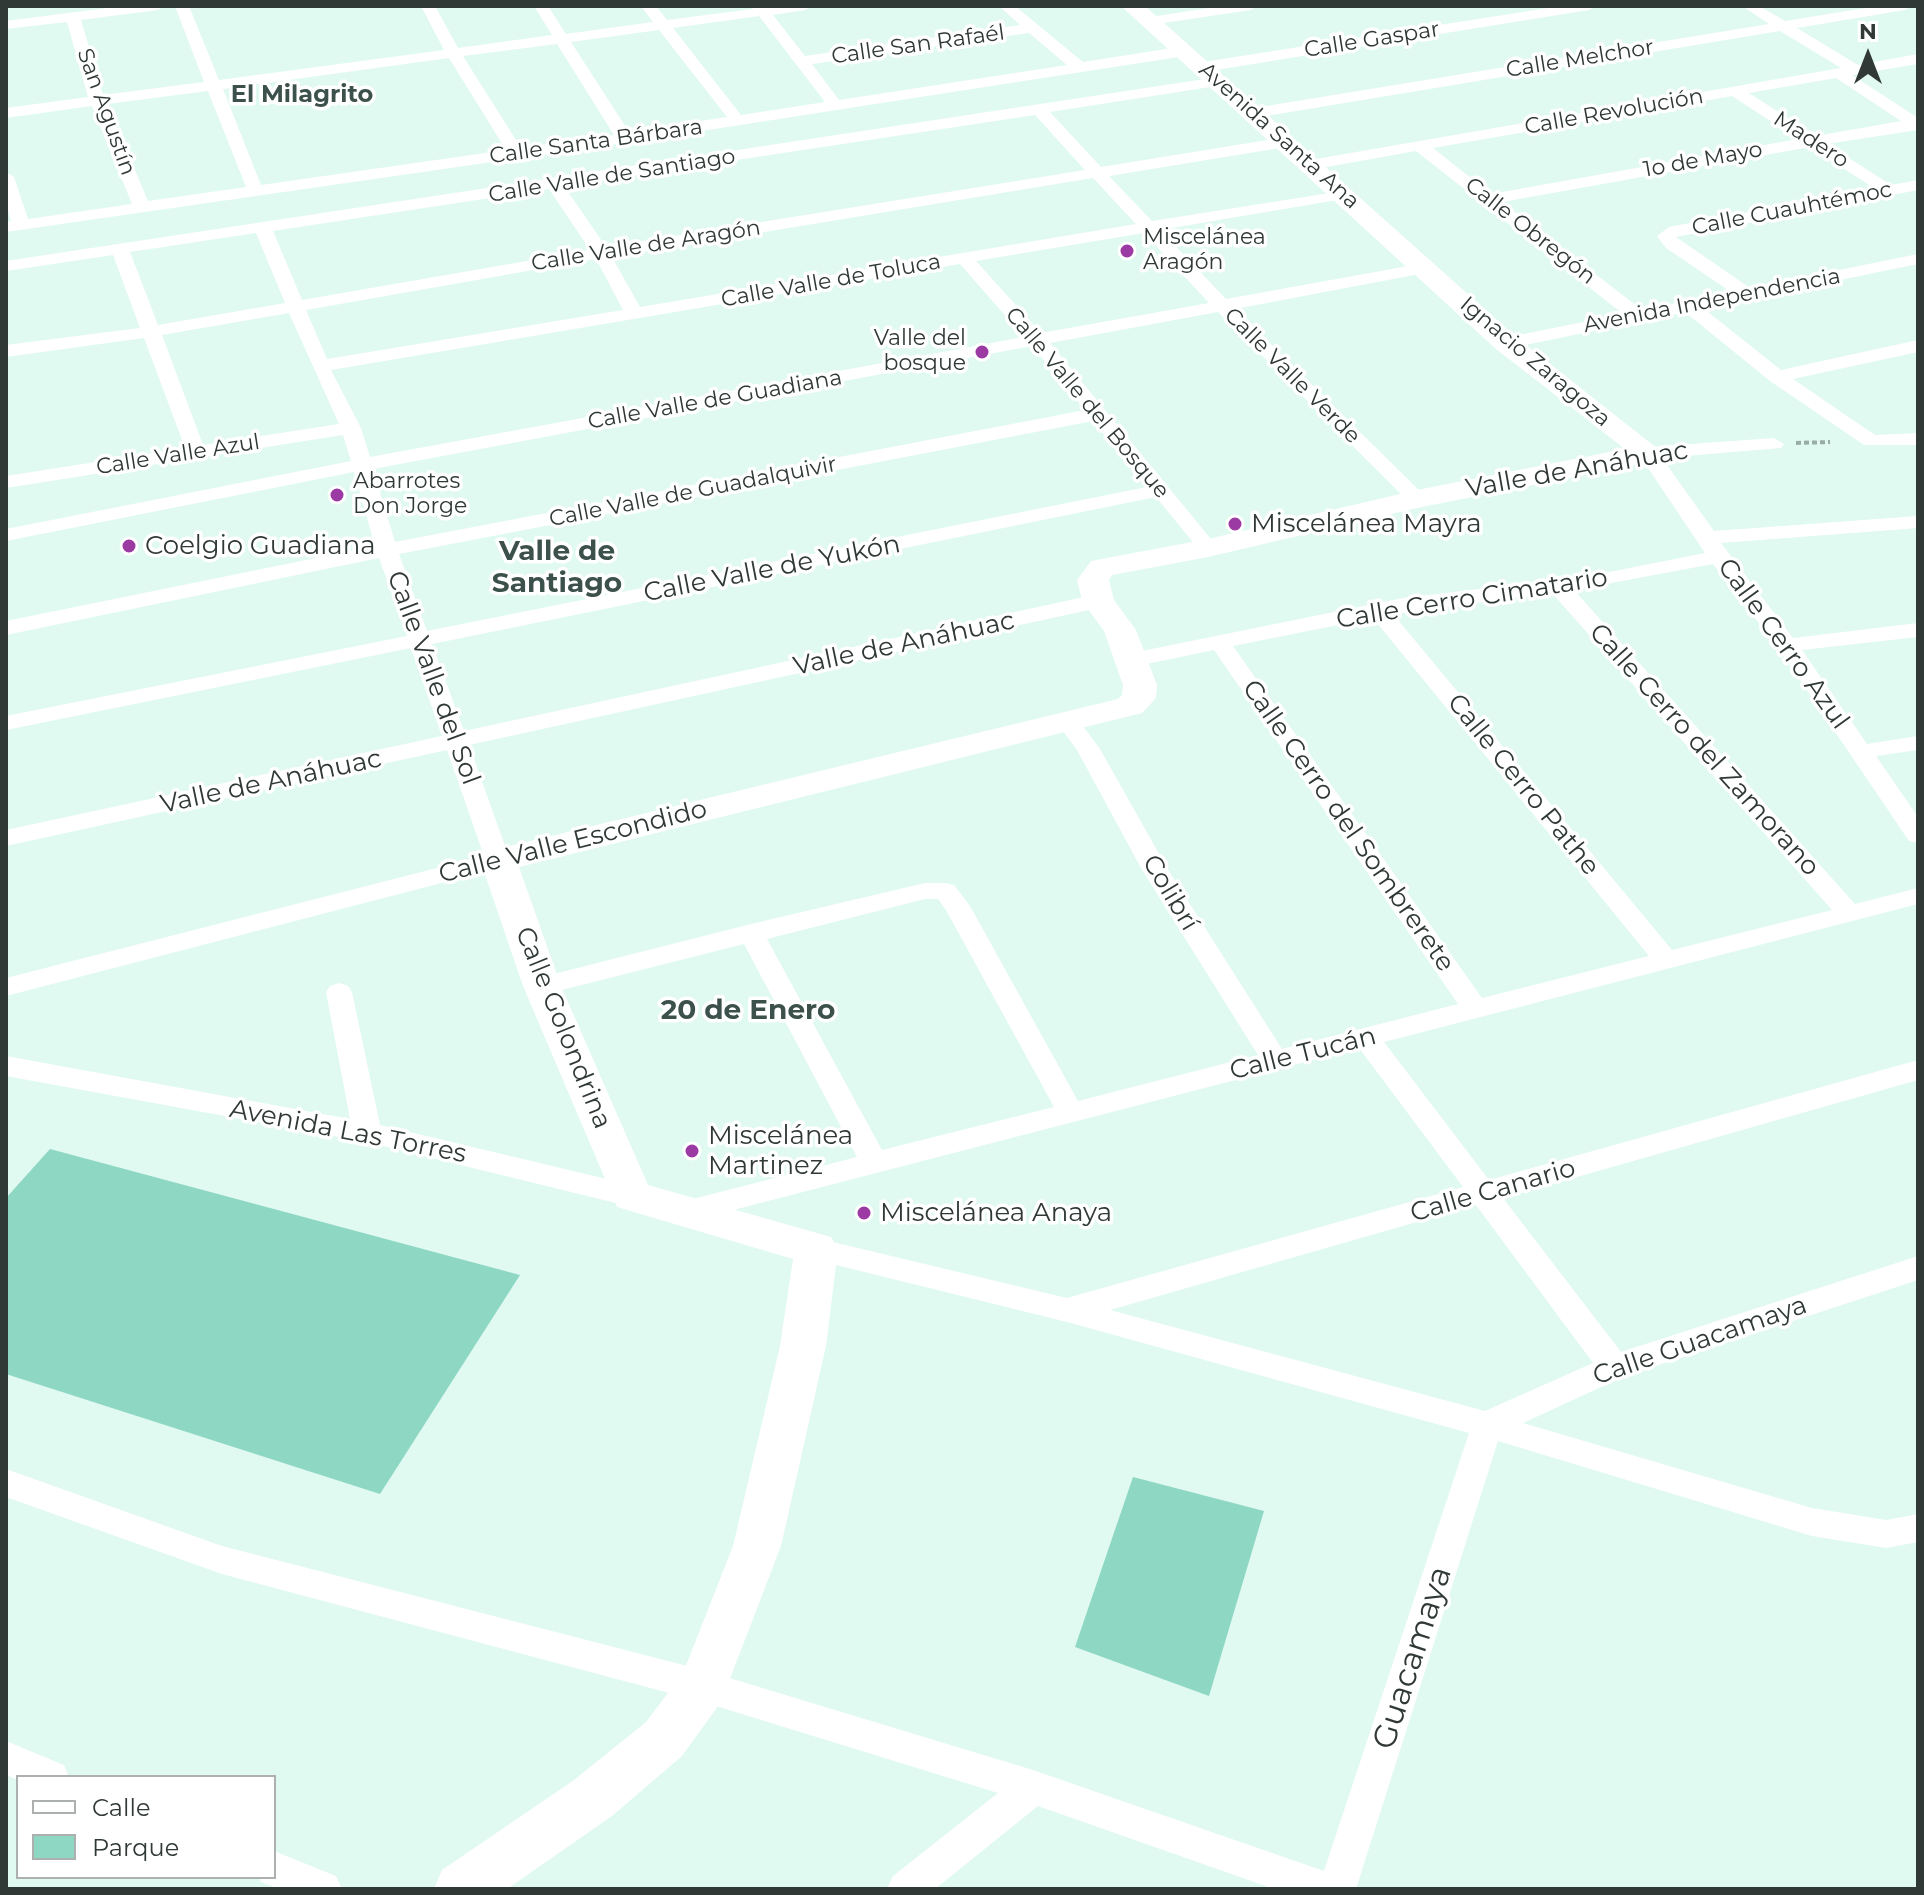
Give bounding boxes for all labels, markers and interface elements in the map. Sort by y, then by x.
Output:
street label: Calle Gaspar [1302,16,1442,64]
north arrow [1828,16,1908,96]
text: N [1859,18,1877,45]
street label: Calle San Rafaél [830,20,1006,70]
street label: Calle Melchor [1504,34,1656,84]
street label: San Agustín [71,45,141,179]
street label: Avenida Santa Ana [1193,57,1365,215]
district label: El Milagrito [231,81,373,109]
street label: Calle Revolución [1523,83,1705,141]
street label: Madero [1768,106,1854,174]
street label: Calle Santa Bárbara [488,114,704,170]
street label: 1o de Mayo [1641,137,1765,183]
street label: Calle Valle de Santiago [487,143,737,209]
street label: Calle Obregón [1460,172,1600,290]
street label: Calle Cuauhtémoc [1690,177,1894,241]
street label: Calle Valle de Aragón [530,215,762,277]
place label: Miscelánea Aragón [1143,225,1266,276]
marker: Miscelánea Aragón [1118,242,1136,260]
street label: Calle Valle de Toluca [719,249,943,313]
street label: Avenida Independencia [1581,263,1843,339]
street label: Ignacio Zaragoza [1454,291,1616,433]
street label: Calle Valle del Bosque [999,302,1175,504]
street label: Calle Valle Verde [1218,302,1366,450]
place label: Valle del bosque [874,326,966,378]
marker: Valle del bosque [973,343,991,361]
street label: Calle Valle de Guadiana [586,365,844,435]
street label: Calle Valle Azul [94,429,262,481]
street label: Valle de Anáhuac [1463,435,1691,505]
street label: Calle Valle de Guadalquivir [547,451,839,533]
place label: Abarrotes Don Jorge [353,469,467,520]
marker: Abarrotes Don Jorge [328,486,346,504]
place label: Miscelánea Mayra [1251,508,1481,540]
marker: Miscelánea Mayra [1226,515,1244,533]
street label: Calle Valle de Yukón [641,529,903,609]
place label: Coelgio Guadiana [145,530,376,562]
district label: Valle de Santiago [492,535,622,601]
marker: Coelgio Guadiana [120,537,138,555]
street label: Calle Cerro Azul [1711,553,1855,735]
street label: Calle Cerro Cimatario [1334,562,1610,636]
street label: Calle Valle del Sol [380,567,486,789]
street label: Valle de Anáhuac [791,605,1017,683]
street label: Calle Cerro del Zamorano [1582,617,1826,883]
street label: Calle Cerro del Sombrerete [1235,674,1461,978]
street label: Calle Cerro Pathe [1440,688,1606,882]
street label: Valle de Anáhuac [158,743,384,821]
street label: Calle Valle Escondido [436,794,710,890]
street label: Colibrí [1135,849,1205,937]
street label: Calle Golondrina [508,922,618,1134]
district label: 20 de Enero [661,994,835,1028]
street label: Calle Tucán [1227,1021,1379,1087]
street label: Avenida Las Torres [227,1094,469,1170]
place label: Miscelánea Martinez [708,1120,853,1182]
marker: Miscelánea Martinez [683,1142,701,1160]
street label: Calle Canario [1407,1153,1579,1229]
place label: Miscelánea Anaya [880,1197,1112,1229]
marker: Miscelánea Anaya [855,1204,873,1222]
street label: Calle Guacamaya [1589,1290,1811,1392]
street label: Guacamaya [1365,1562,1461,1754]
legend [16,1775,276,1879]
text: Calle [92,1793,150,1822]
text: Parque [92,1833,179,1862]

